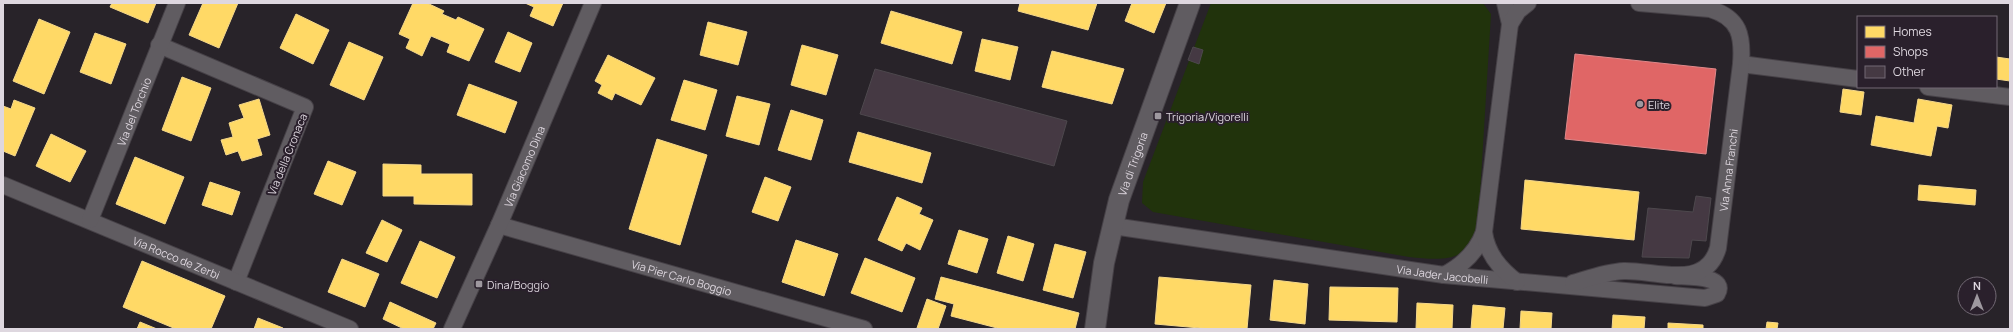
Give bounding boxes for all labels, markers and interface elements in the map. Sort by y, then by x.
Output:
legend [1857,16,1997,88]
text: Homes [1893,23,1932,40]
text: Shops [1893,43,1928,60]
text: Other [1893,63,1926,80]
street label: Via del Torchio [113,74,154,148]
place label: Elite [1648,97,1671,112]
marker: Elite [1635,99,1645,109]
place label: Trigoria/Vigorelli [1166,109,1248,124]
street label: Via della Cronaca [264,111,310,197]
marker: Trigoria/Vigorelli [1153,111,1163,121]
street label: Via Giacomo Dina [500,123,548,209]
street label: Via Anna Franchi [1715,128,1740,212]
street label: Via di Trigoria [1114,130,1150,198]
street label: Via Rocco de Zerbi [131,232,222,282]
street label: Via Pier Carlo Boggio [630,256,734,299]
street label: Via Jader Jacobelli [1396,261,1489,286]
north arrow [1957,276,1997,316]
place label: Dina/Boggio [487,277,550,292]
text: N [1973,278,1981,293]
marker: Dina/Boggio [474,279,484,289]

